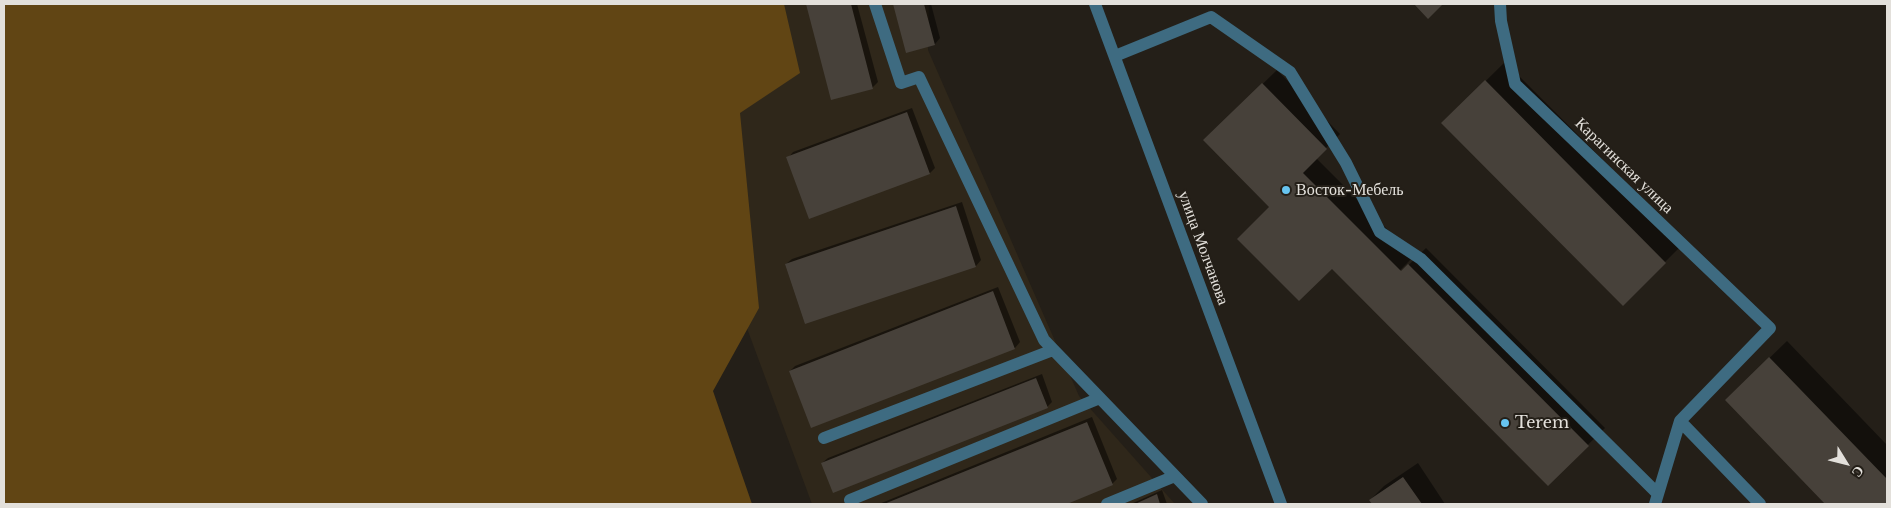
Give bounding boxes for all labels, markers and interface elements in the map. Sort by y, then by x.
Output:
street label: Карагинская улица [1571,114,1677,218]
place label: Восток-Мебель [1296,180,1404,200]
marker: Восток-Мебель [1280,184,1292,196]
street label: улица Молчанова [1173,188,1233,308]
place label: Terem [1515,413,1569,433]
marker: Terem [1499,417,1511,429]
north arrow [1821,438,1871,488]
text: С [1848,462,1868,481]

